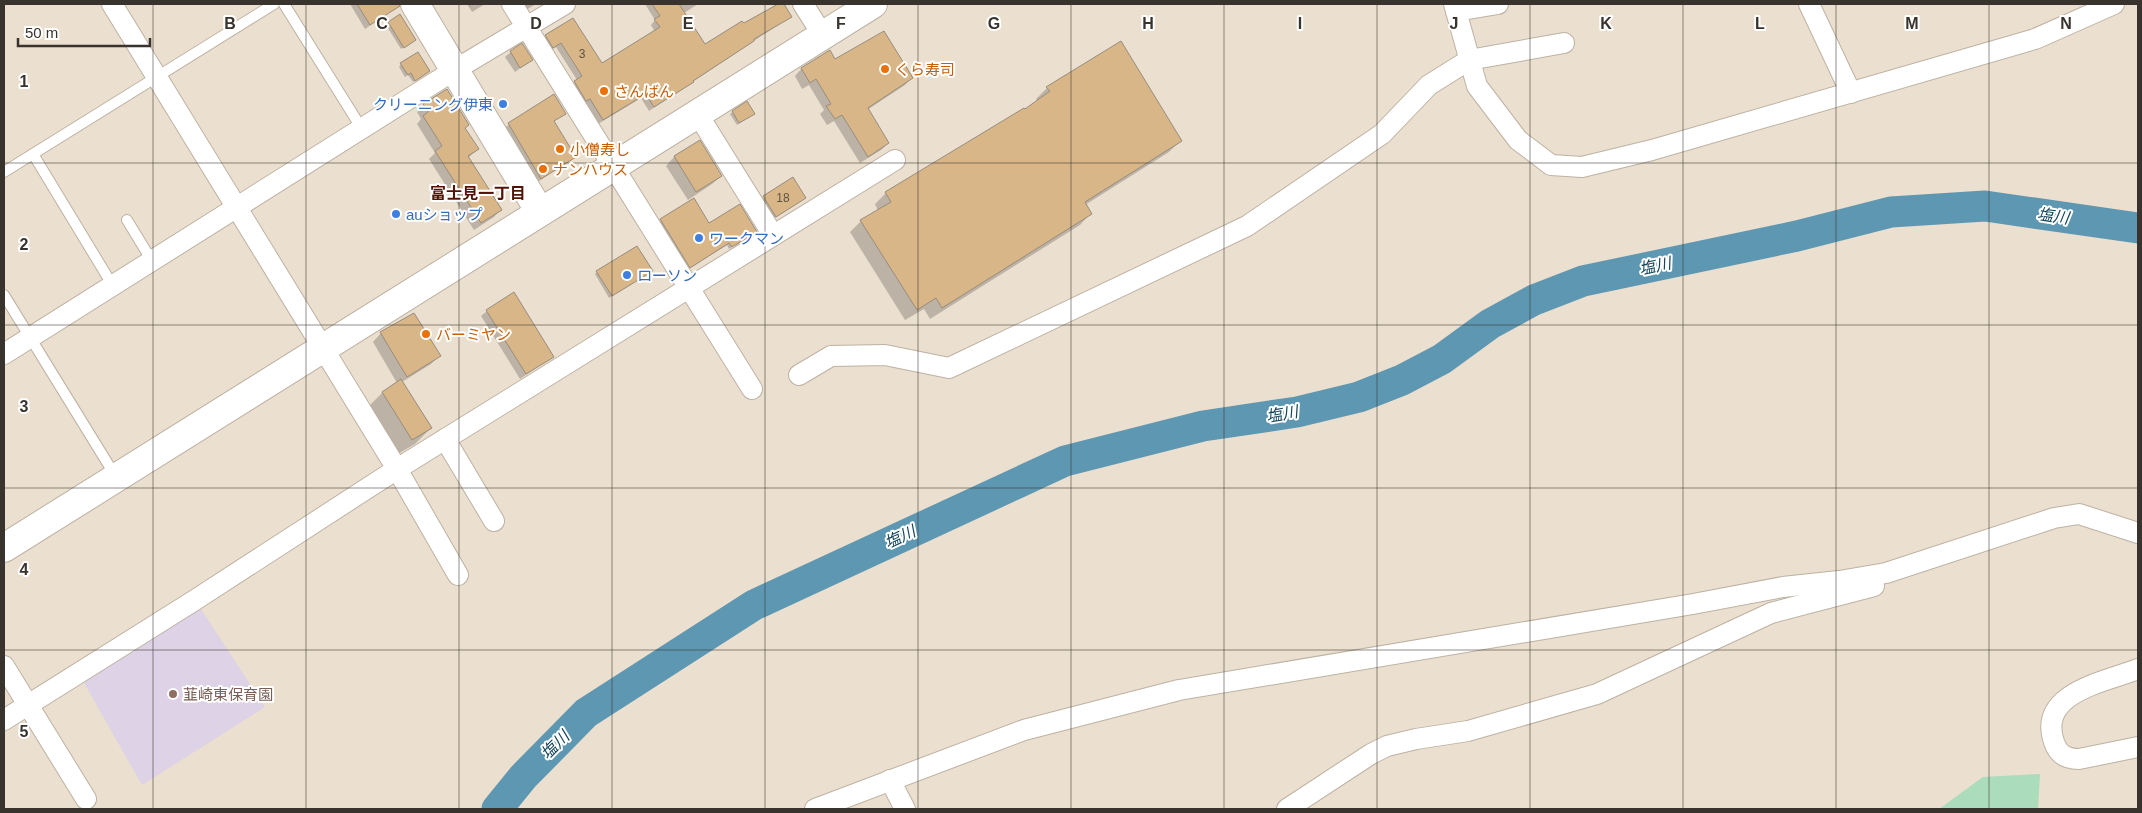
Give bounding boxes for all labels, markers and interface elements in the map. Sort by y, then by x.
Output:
scale bar [18,15,150,47]
text: B [224,15,236,32]
text: C [376,15,388,32]
text: D [530,15,542,32]
text: E [683,15,694,32]
text: F [836,15,846,32]
text: G [988,15,1000,32]
text: H [1142,15,1154,32]
text: I [1298,15,1302,32]
text: J [1450,15,1458,32]
text: K [1600,15,1612,32]
text: L [1755,15,1765,32]
text: M [1905,15,1919,32]
text: N [2060,15,2072,32]
text: 50 m [25,24,58,41]
house number: 3 [579,47,586,61]
place label: くら寿司 [895,61,955,78]
marker: くら寿司 [879,63,891,75]
text: 1 [20,73,29,90]
place label: さんばん [614,83,674,100]
marker: さんばん [598,85,610,97]
place label: クリーニング伊東 [373,96,493,113]
marker: クリーニング伊東 [497,98,509,110]
place label: 小僧寿し [570,141,630,158]
marker: 小僧寿し [554,143,566,155]
place label: ナンハウス [553,161,628,178]
marker: ナンハウス [537,163,549,175]
district label: 富士見一丁目 [430,185,526,202]
house number: 18 [776,191,790,205]
water label: 塩川 [2036,205,2072,227]
place label: auショップ [406,206,483,223]
marker: auショップ [390,208,402,220]
place label: ワークマン [709,230,784,247]
marker: ワークマン [693,232,705,244]
text: 2 [20,236,29,253]
water label: 塩川 [1638,254,1674,278]
place label: ローソン [637,267,697,284]
marker: ローソン [621,269,633,281]
place label: バーミヤン [436,326,511,343]
marker: バーミヤン [420,328,432,340]
text: 3 [20,398,29,415]
water label: 塩川 [1265,403,1301,425]
water label: 塩川 [882,522,920,551]
text: 4 [20,561,29,578]
place label: 韮崎東保育園 [183,686,273,703]
marker: 韮崎東保育園 [167,688,179,700]
text: 5 [20,723,29,740]
water label: 塩川 [538,726,574,762]

